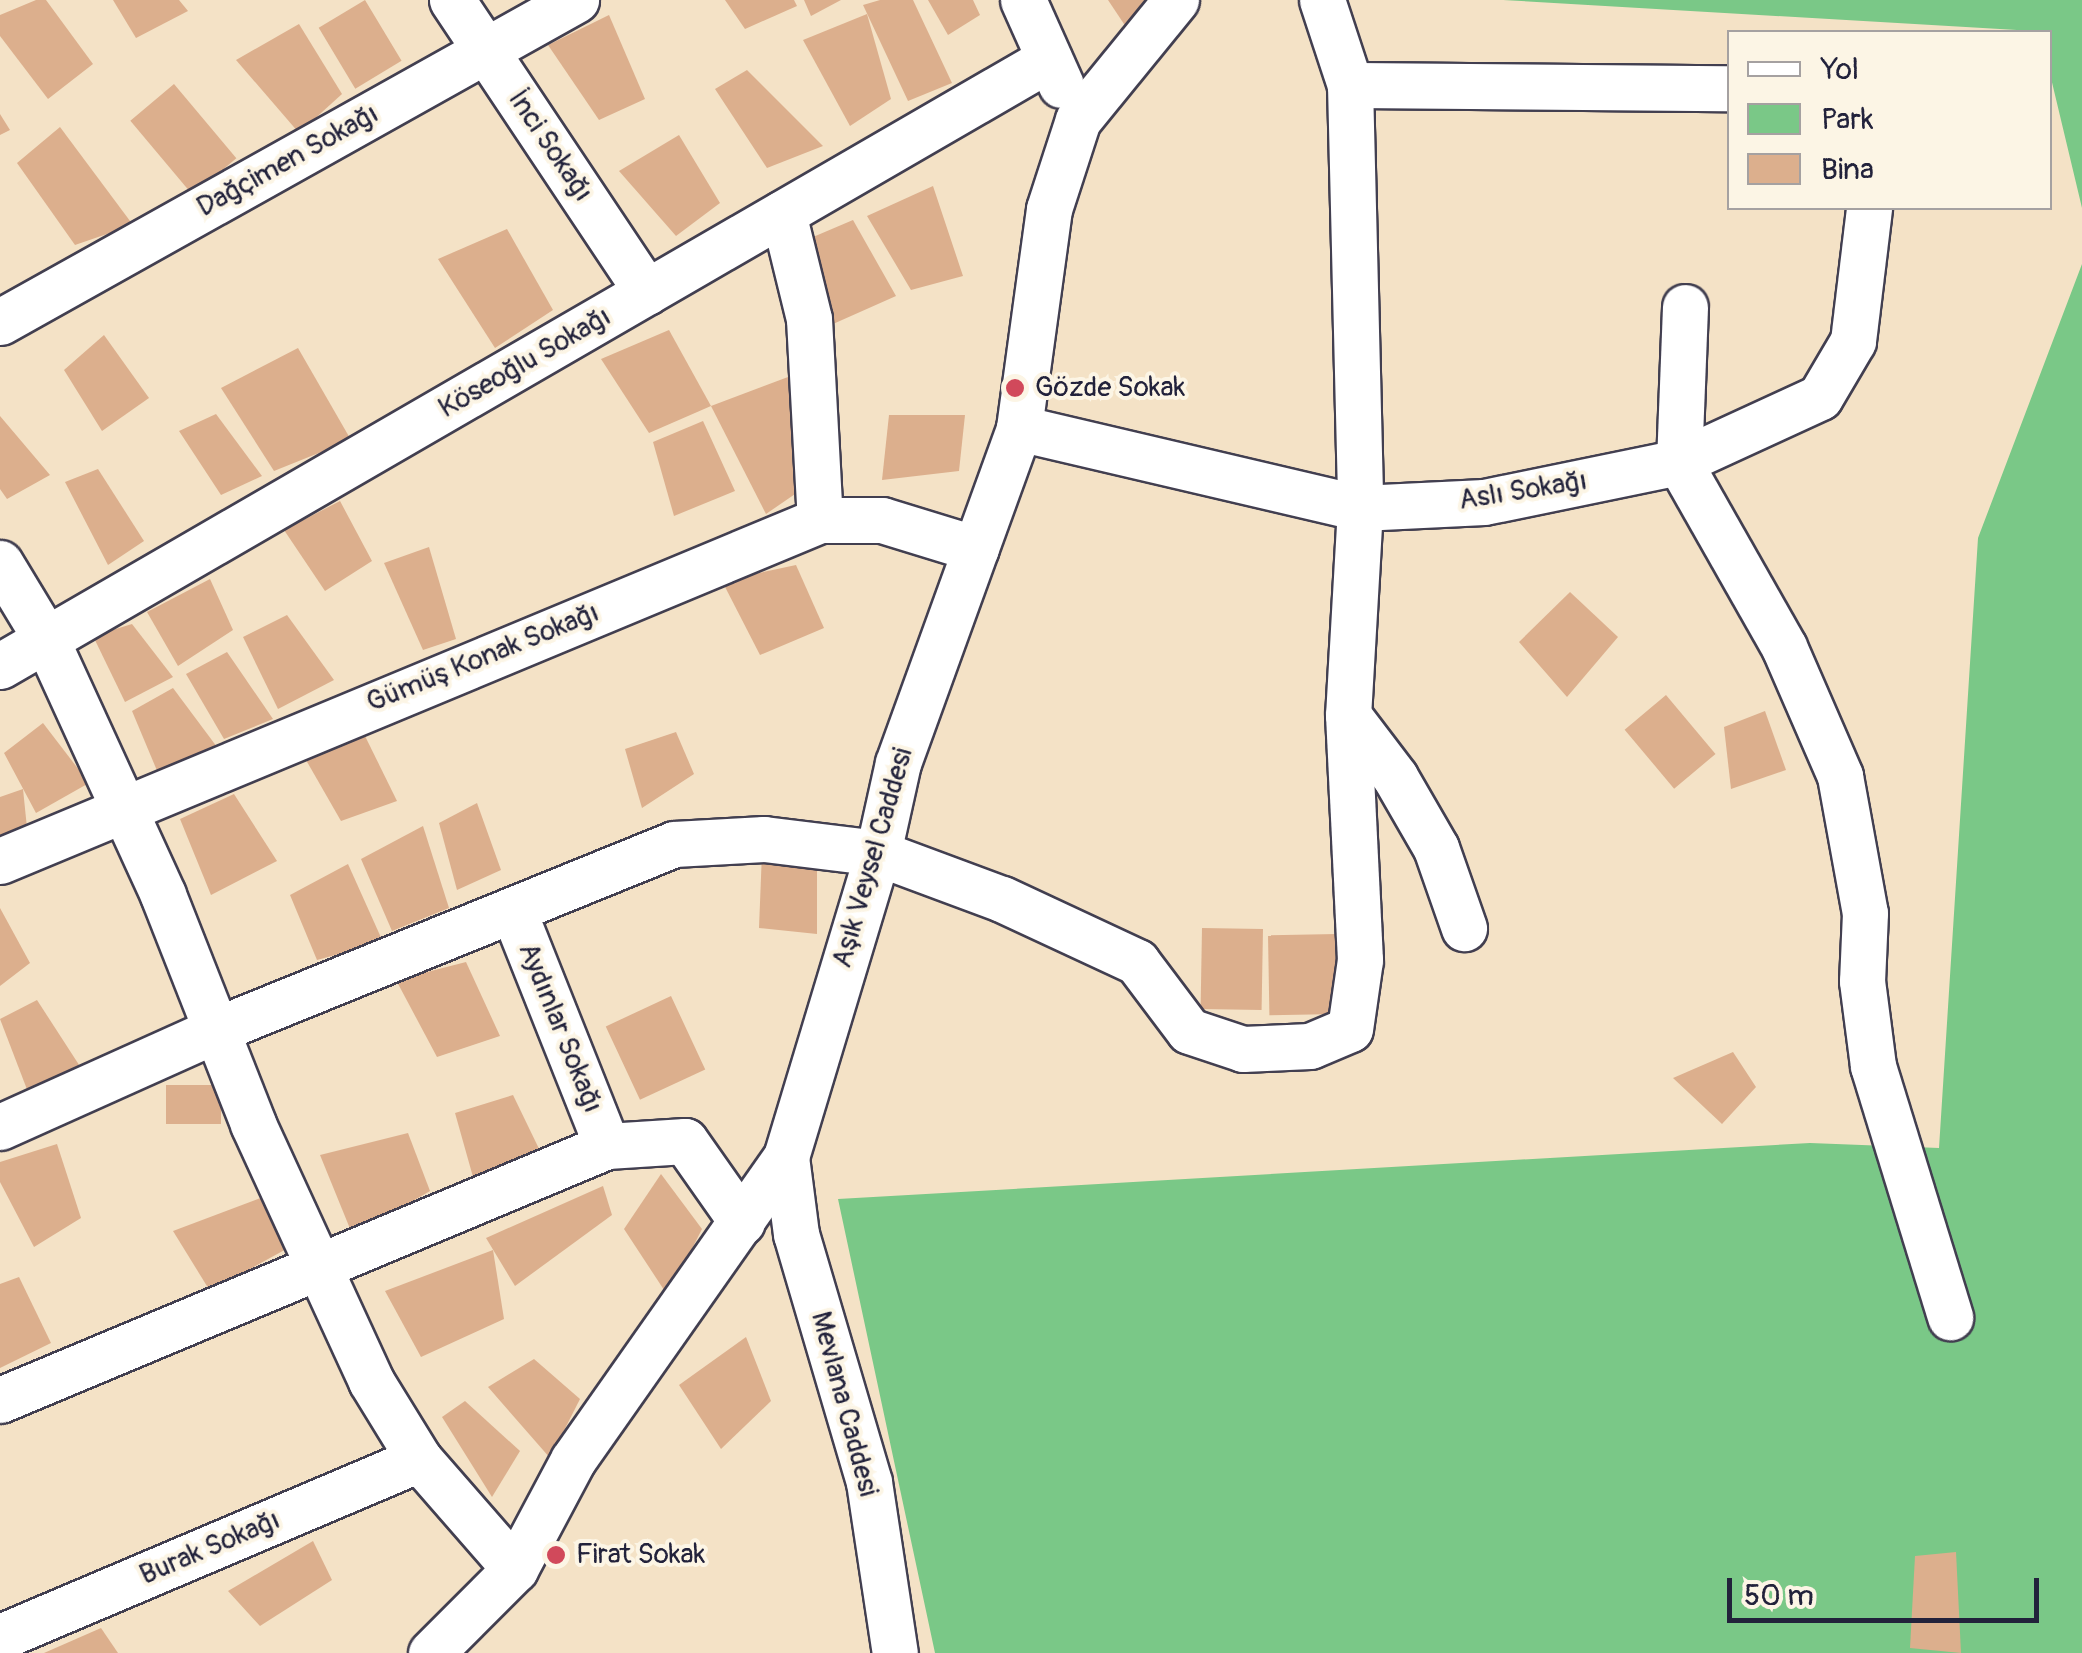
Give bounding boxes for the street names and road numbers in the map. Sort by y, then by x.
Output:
street label: İnci Sokağı [500,84,600,208]
street label: Dağçimen Sokağı [191,97,385,225]
street label: Köseoğlu Sokağı [433,300,617,426]
street label: Aslı Sokağı [1457,464,1589,518]
street label: Gümüş Konak Sokağı [362,596,604,720]
street label: Aşık Veysel Caddesi [826,744,920,972]
street label: Aydınlar Sokağı [511,938,609,1118]
street label: Mevlana Caddesi [803,1308,885,1500]
street label: Burak Sokağı [135,1503,285,1593]

